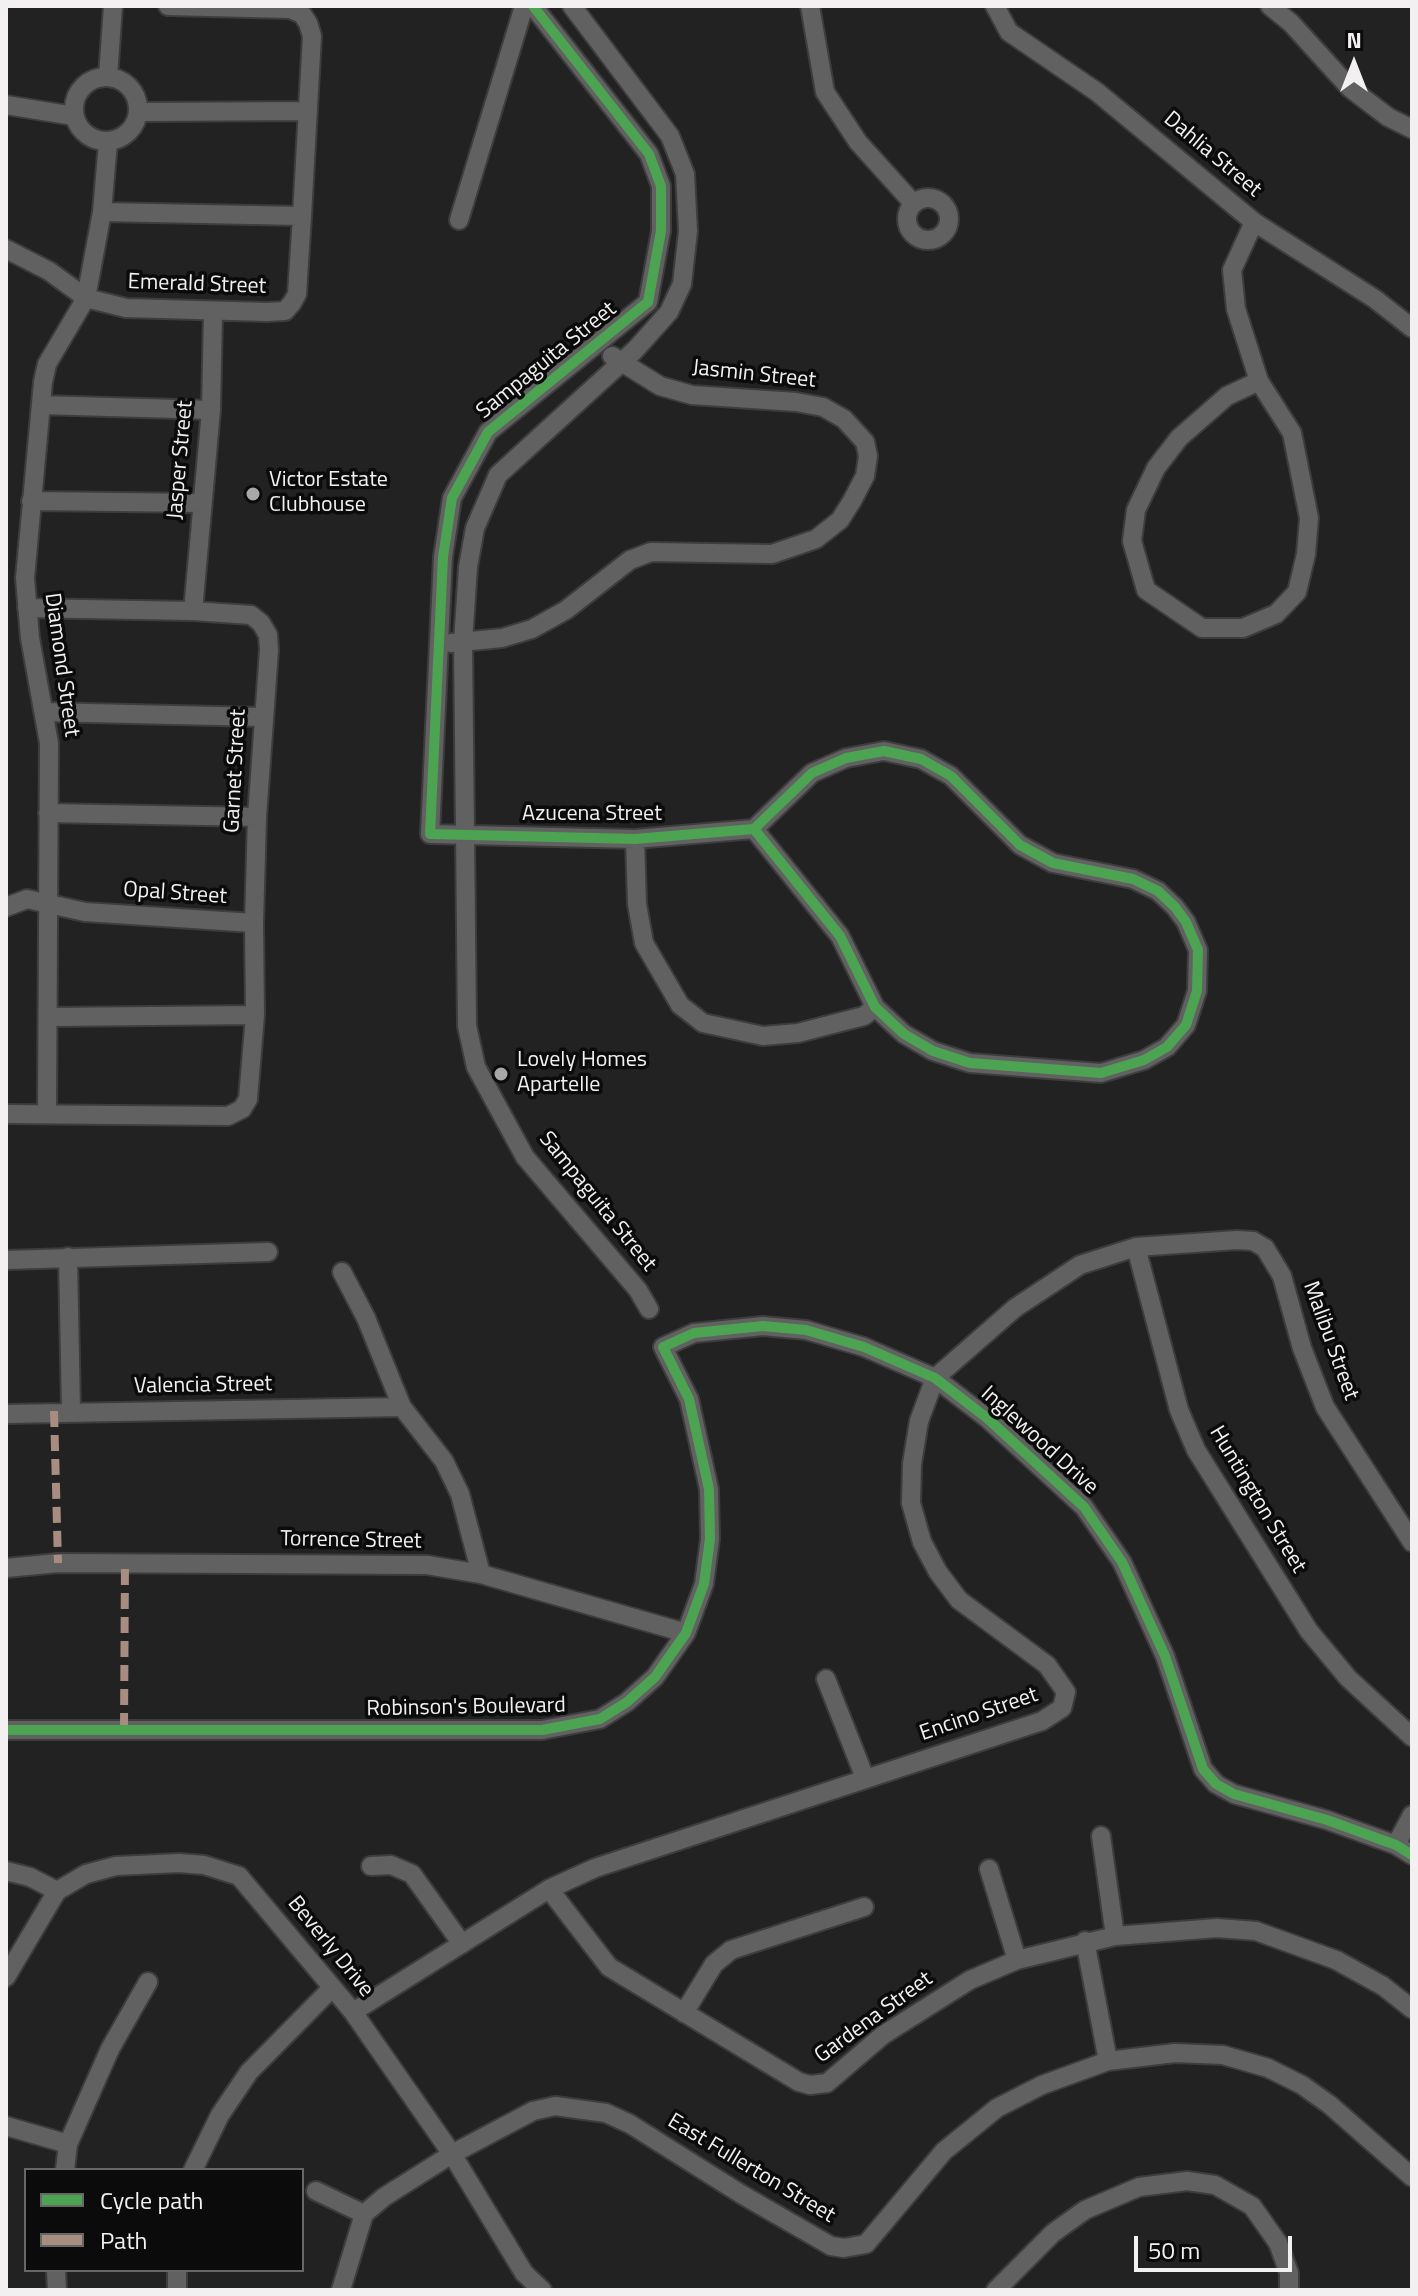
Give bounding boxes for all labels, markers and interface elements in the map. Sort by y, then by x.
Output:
text: N [1346,23,1362,57]
north arrow [1314,24,1394,104]
street label: Dahlia Street [1158,106,1266,204]
street label: Emerald Street [127,269,267,301]
street label: Sampaguita Street [472,297,622,425]
street label: Jasmin Street [691,355,817,395]
street label: Jasper Street [163,399,199,521]
place label: Victor Estate Clubhouse [269,468,388,520]
marker: Victor Estate Clubhouse [244,485,262,503]
street label: Diamond Street [38,591,84,739]
street label: Garnet Street [220,708,252,834]
street label: Azucena Street [522,802,662,828]
street label: Opal Street [122,877,228,911]
place label: Lovely Homes Apartelle [517,1048,647,1100]
marker: Lovely Homes Apartelle [492,1065,510,1083]
street label: Sampaguita Street [533,1127,661,1277]
street label: Malibu Street [1296,1278,1364,1404]
street label: Valencia Street [134,1372,272,1400]
street label: Inglewood Drive [975,1381,1103,1501]
street label: Huntington Street [1203,1422,1311,1578]
street label: Torrence Street [280,1527,422,1555]
street label: Encino Street [916,1682,1042,1748]
street label: Robinson's Boulevard [366,1693,566,1723]
street label: Beverly Drive [281,1891,379,2003]
street label: Gardena Street [810,1966,938,2070]
street label: East Fullerton Street [663,2109,839,2229]
legend [24,2168,304,2272]
text: Cycle path [100,2182,203,2218]
scale bar [1138,2220,1296,2270]
text: Path [100,2222,147,2258]
text: 50 m [1148,2232,1200,2268]

